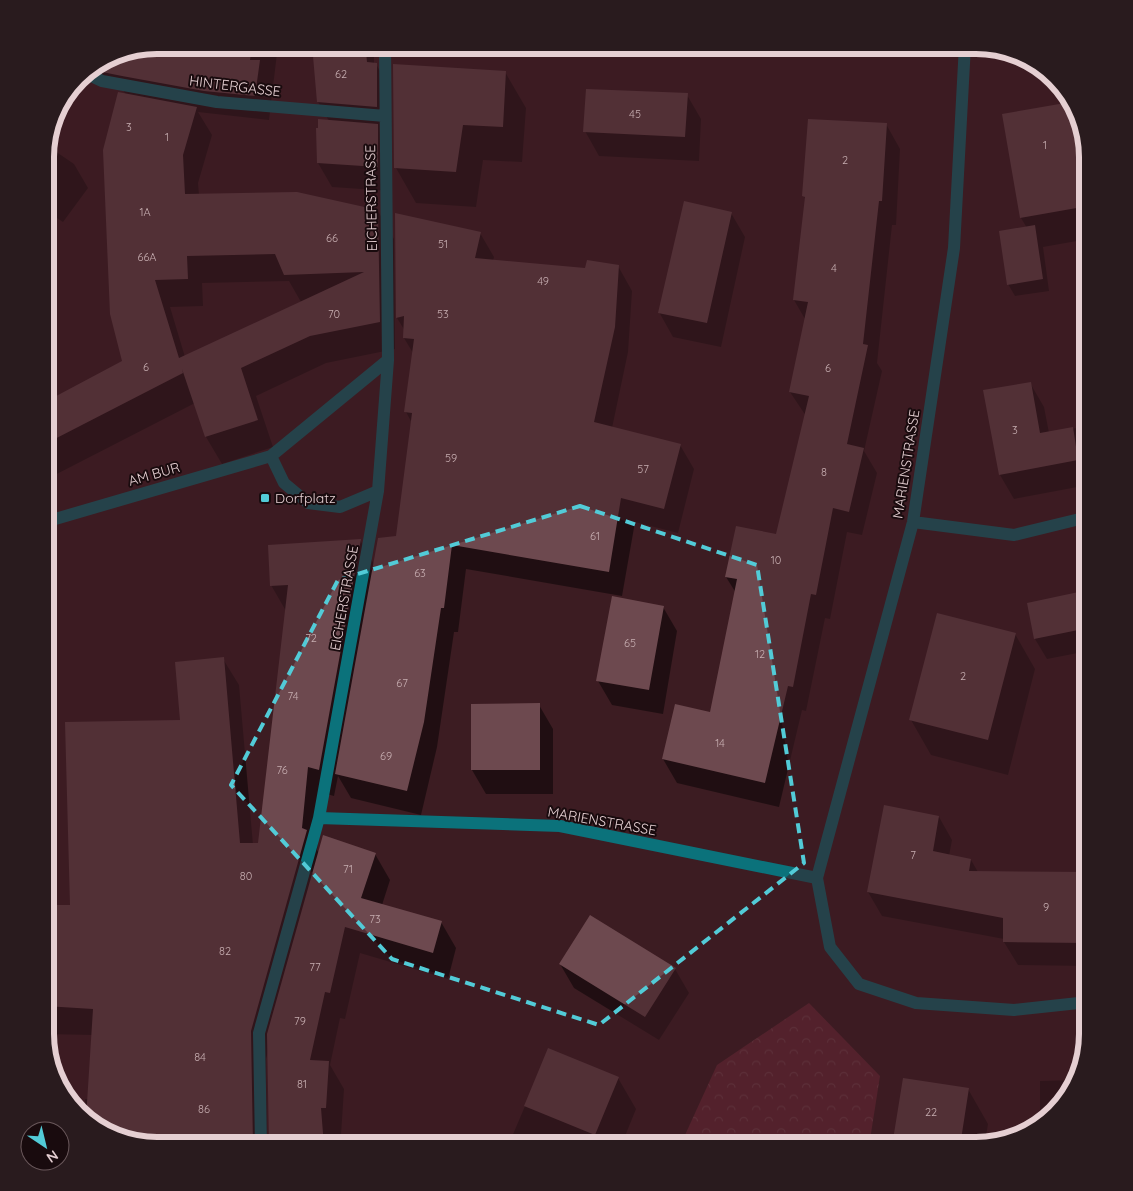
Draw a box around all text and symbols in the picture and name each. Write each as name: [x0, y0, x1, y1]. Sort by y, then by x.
house number: 62: [335, 67, 347, 81]
street label: HINTERGASSE: [188, 71, 282, 101]
house number: 45: [629, 107, 641, 121]
house number: 3: [126, 120, 132, 134]
house number: 1: [165, 130, 169, 144]
house number: 1: [1043, 138, 1047, 152]
street label: EICHERSTRASSE: [361, 145, 381, 251]
house number: 2: [842, 153, 848, 167]
house number: 1A: [139, 205, 151, 219]
house number: 66: [326, 231, 338, 245]
house number: 51: [438, 237, 448, 251]
house number: 66A: [138, 250, 156, 264]
house number: 4: [831, 261, 837, 275]
house number: 49: [537, 274, 549, 288]
house number: 70: [328, 307, 340, 321]
house number: 53: [437, 307, 449, 321]
house number: 6: [143, 360, 149, 374]
house number: 6: [825, 361, 831, 375]
street label: MARIENSTRASSE: [888, 408, 924, 520]
house number: 3: [1012, 423, 1018, 437]
house number: 59: [445, 451, 457, 465]
street label: AM BUR: [126, 458, 182, 490]
house number: 57: [637, 462, 649, 476]
house number: 8: [821, 465, 827, 479]
place label: Dorfplatz: [275, 489, 336, 507]
marker: Dorfplatz: [259, 492, 271, 504]
house number: 61: [590, 529, 600, 543]
street label: EICHERSTRASSE: [326, 544, 362, 652]
house number: 10: [771, 553, 781, 567]
house number: 63: [414, 566, 426, 580]
house number: 72: [305, 631, 317, 645]
house number: 65: [624, 636, 636, 650]
house number: 12: [755, 647, 765, 661]
house number: 2: [960, 669, 966, 683]
house number: 67: [396, 676, 408, 690]
house number: 74: [288, 689, 299, 703]
house number: 14: [715, 736, 725, 750]
house number: 69: [380, 749, 392, 763]
house number: 76: [276, 763, 288, 777]
street label: MARIENSTRASSE: [546, 803, 658, 839]
house number: 7: [910, 848, 916, 862]
house number: 71: [343, 862, 353, 876]
house number: 80: [240, 869, 252, 883]
house number: 9: [1043, 900, 1049, 914]
house number: 73: [369, 912, 381, 926]
house number: 82: [219, 944, 231, 958]
house number: 77: [309, 960, 321, 974]
house number: 79: [294, 1014, 306, 1028]
house number: 84: [194, 1050, 206, 1064]
house number: 81: [297, 1077, 307, 1091]
house number: 86: [198, 1102, 210, 1116]
house number: 22: [925, 1105, 937, 1119]
north arrow: [20, 1121, 70, 1171]
text: N: [43, 1146, 62, 1167]

